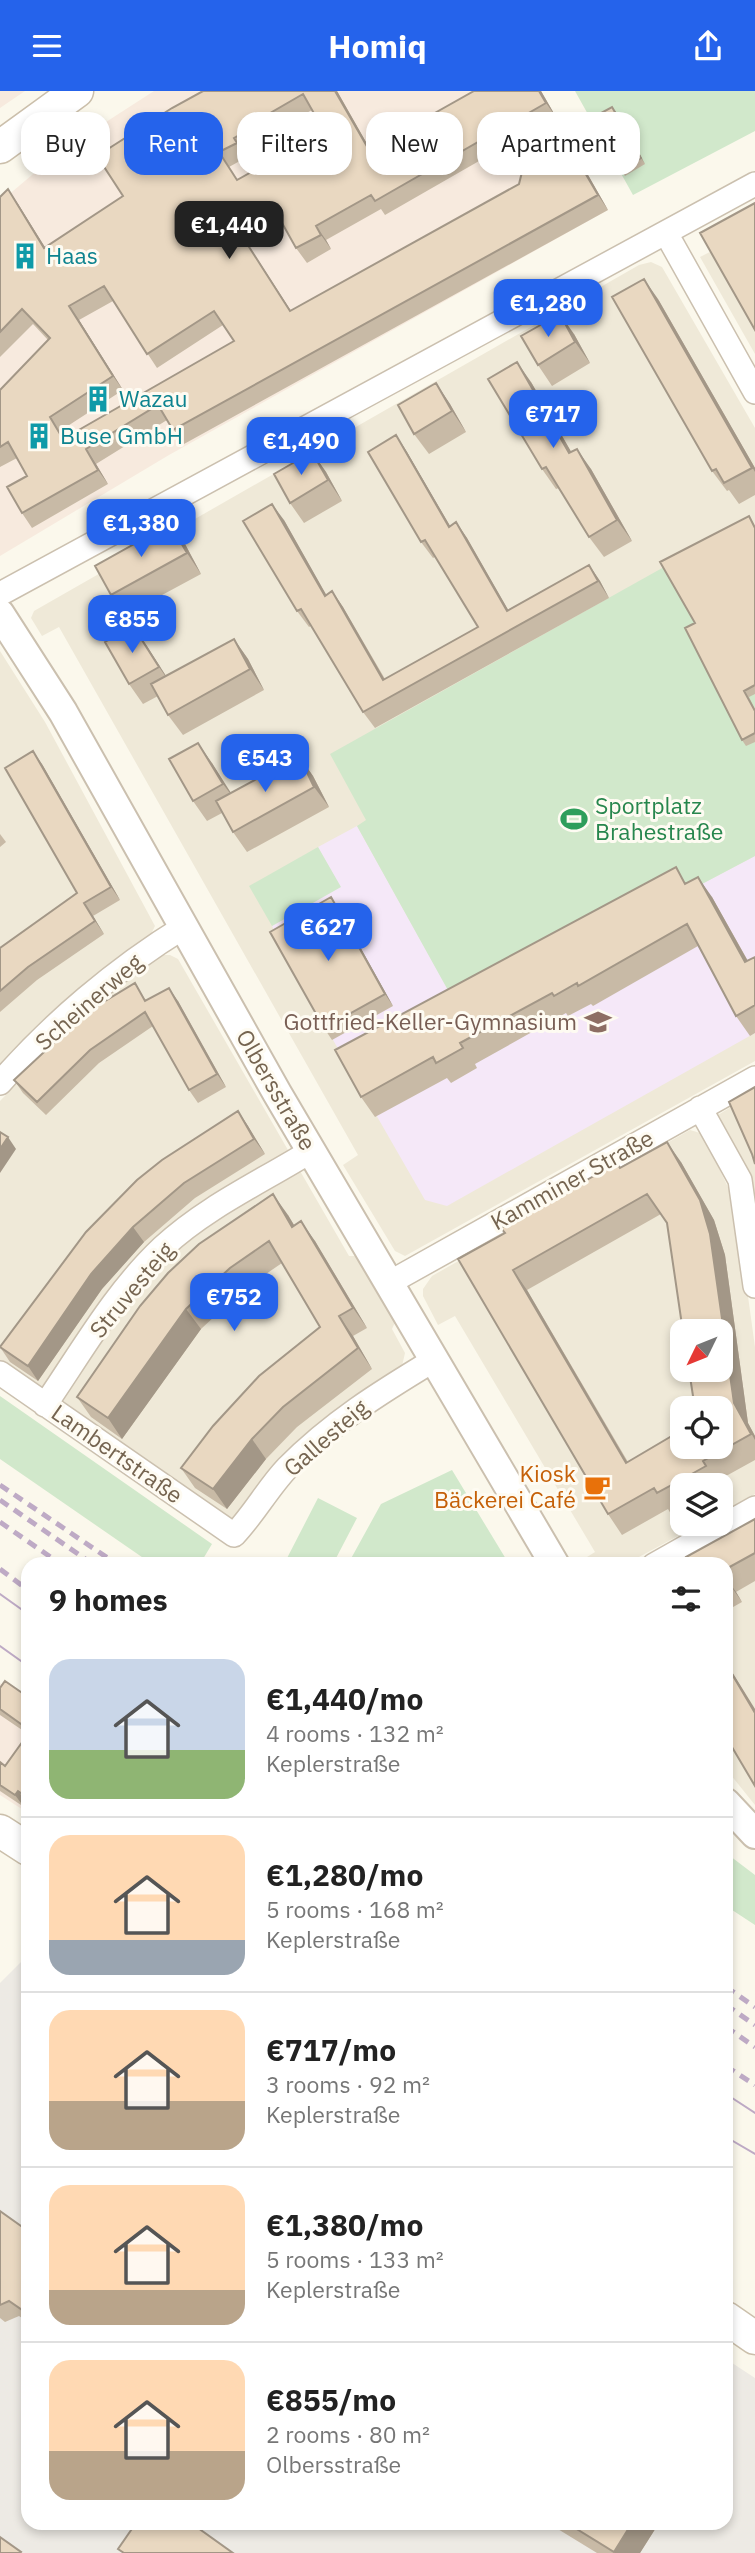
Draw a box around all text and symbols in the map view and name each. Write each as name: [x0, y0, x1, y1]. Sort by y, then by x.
text: Homiq: [328, 25, 427, 67]
icon: menu: [28, 27, 66, 65]
icon: share: [689, 27, 727, 65]
chip: Buy: [21, 112, 110, 175]
chip: Rent: [124, 112, 223, 175]
chip: Filters: [237, 112, 352, 175]
chip: New: [366, 112, 463, 175]
chip: Apartment: [477, 112, 640, 175]
pin: €1,440: [172, 201, 286, 261]
text: €1,440: [191, 209, 267, 239]
place label: Haas: [46, 240, 98, 270]
building icon: Haas: [10, 241, 40, 271]
pin: €1,280: [491, 279, 605, 339]
text: €1,280: [510, 287, 586, 317]
place label: Wazau: [119, 383, 188, 413]
building icon: Wazau: [83, 384, 113, 414]
pin: €717: [512, 391, 594, 450]
text: €717: [525, 398, 581, 428]
pin: €1,490: [244, 417, 358, 477]
place label: Buse GmbH: [60, 420, 183, 450]
building icon: Buse GmbH: [24, 421, 54, 451]
text: €1,490: [263, 425, 339, 455]
pin: €1,380: [84, 499, 198, 559]
text: €1,380: [103, 507, 179, 537]
pin: €855: [91, 595, 173, 655]
text: €855: [104, 603, 160, 633]
pin: €543: [224, 735, 306, 794]
text: €543: [237, 742, 293, 772]
place label: Sportplatz Brahestraße: [595, 790, 723, 846]
sports icon: Sportplatz Brahestraße: [559, 804, 589, 834]
pin: €627: [287, 903, 369, 963]
text: €627: [300, 911, 356, 941]
street label: Scheinerweg: [28, 946, 148, 1056]
place label: Gottfried-Keller-Gymnasium: [283, 1006, 577, 1036]
school or university icon: Gottfried-Keller-Gymnasium: [583, 1007, 613, 1037]
street label: Olbersstraße: [230, 1023, 324, 1156]
street label: Kamminer Straße: [485, 1122, 658, 1236]
street label: Struvesteig: [82, 1235, 180, 1344]
pin: €752: [193, 1273, 275, 1333]
text: €752: [206, 1281, 262, 1311]
north arrow: [670, 1319, 733, 1383]
map controls: [670, 1319, 733, 1536]
street label: Gallesteig: [277, 1392, 374, 1482]
button: locate: [670, 1396, 733, 1459]
street label: Lambertstraße: [46, 1397, 189, 1509]
place label: Kiosk Bäckerei Café: [434, 1458, 576, 1514]
cafe icon: Kiosk Bäckerei Café: [582, 1472, 612, 1502]
button: layers: [670, 1473, 733, 1536]
text: 9 homes: [49, 1580, 168, 1619]
icon: filters: [667, 1580, 705, 1618]
text: €1,440/mo: [266, 1679, 423, 1718]
icon: home: [105, 1687, 189, 1771]
text: 4 rooms · 132 m²: [266, 1718, 444, 1748]
text: Keplerstraße: [266, 1748, 400, 1778]
text: €1,280/mo: [266, 1855, 423, 1894]
icon: home: [105, 1863, 189, 1947]
text: 5 rooms · 168 m²: [266, 1894, 444, 1924]
text: Keplerstraße: [266, 1924, 400, 1954]
text: €717/mo: [266, 2030, 396, 2069]
icon: home: [105, 2038, 189, 2122]
text: 3 rooms · 92 m²: [266, 2069, 430, 2099]
text: Keplerstraße: [266, 2099, 400, 2129]
text: €1,380/mo: [266, 2205, 423, 2244]
icon: home: [105, 2213, 189, 2297]
text: 5 rooms · 133 m²: [266, 2244, 444, 2274]
text: Keplerstraße: [266, 2274, 400, 2304]
text: €855/mo: [266, 2380, 396, 2419]
icon: home: [105, 2388, 189, 2472]
text: 2 rooms · 80 m²: [266, 2419, 430, 2449]
text: Olbersstraße: [266, 2449, 401, 2479]

